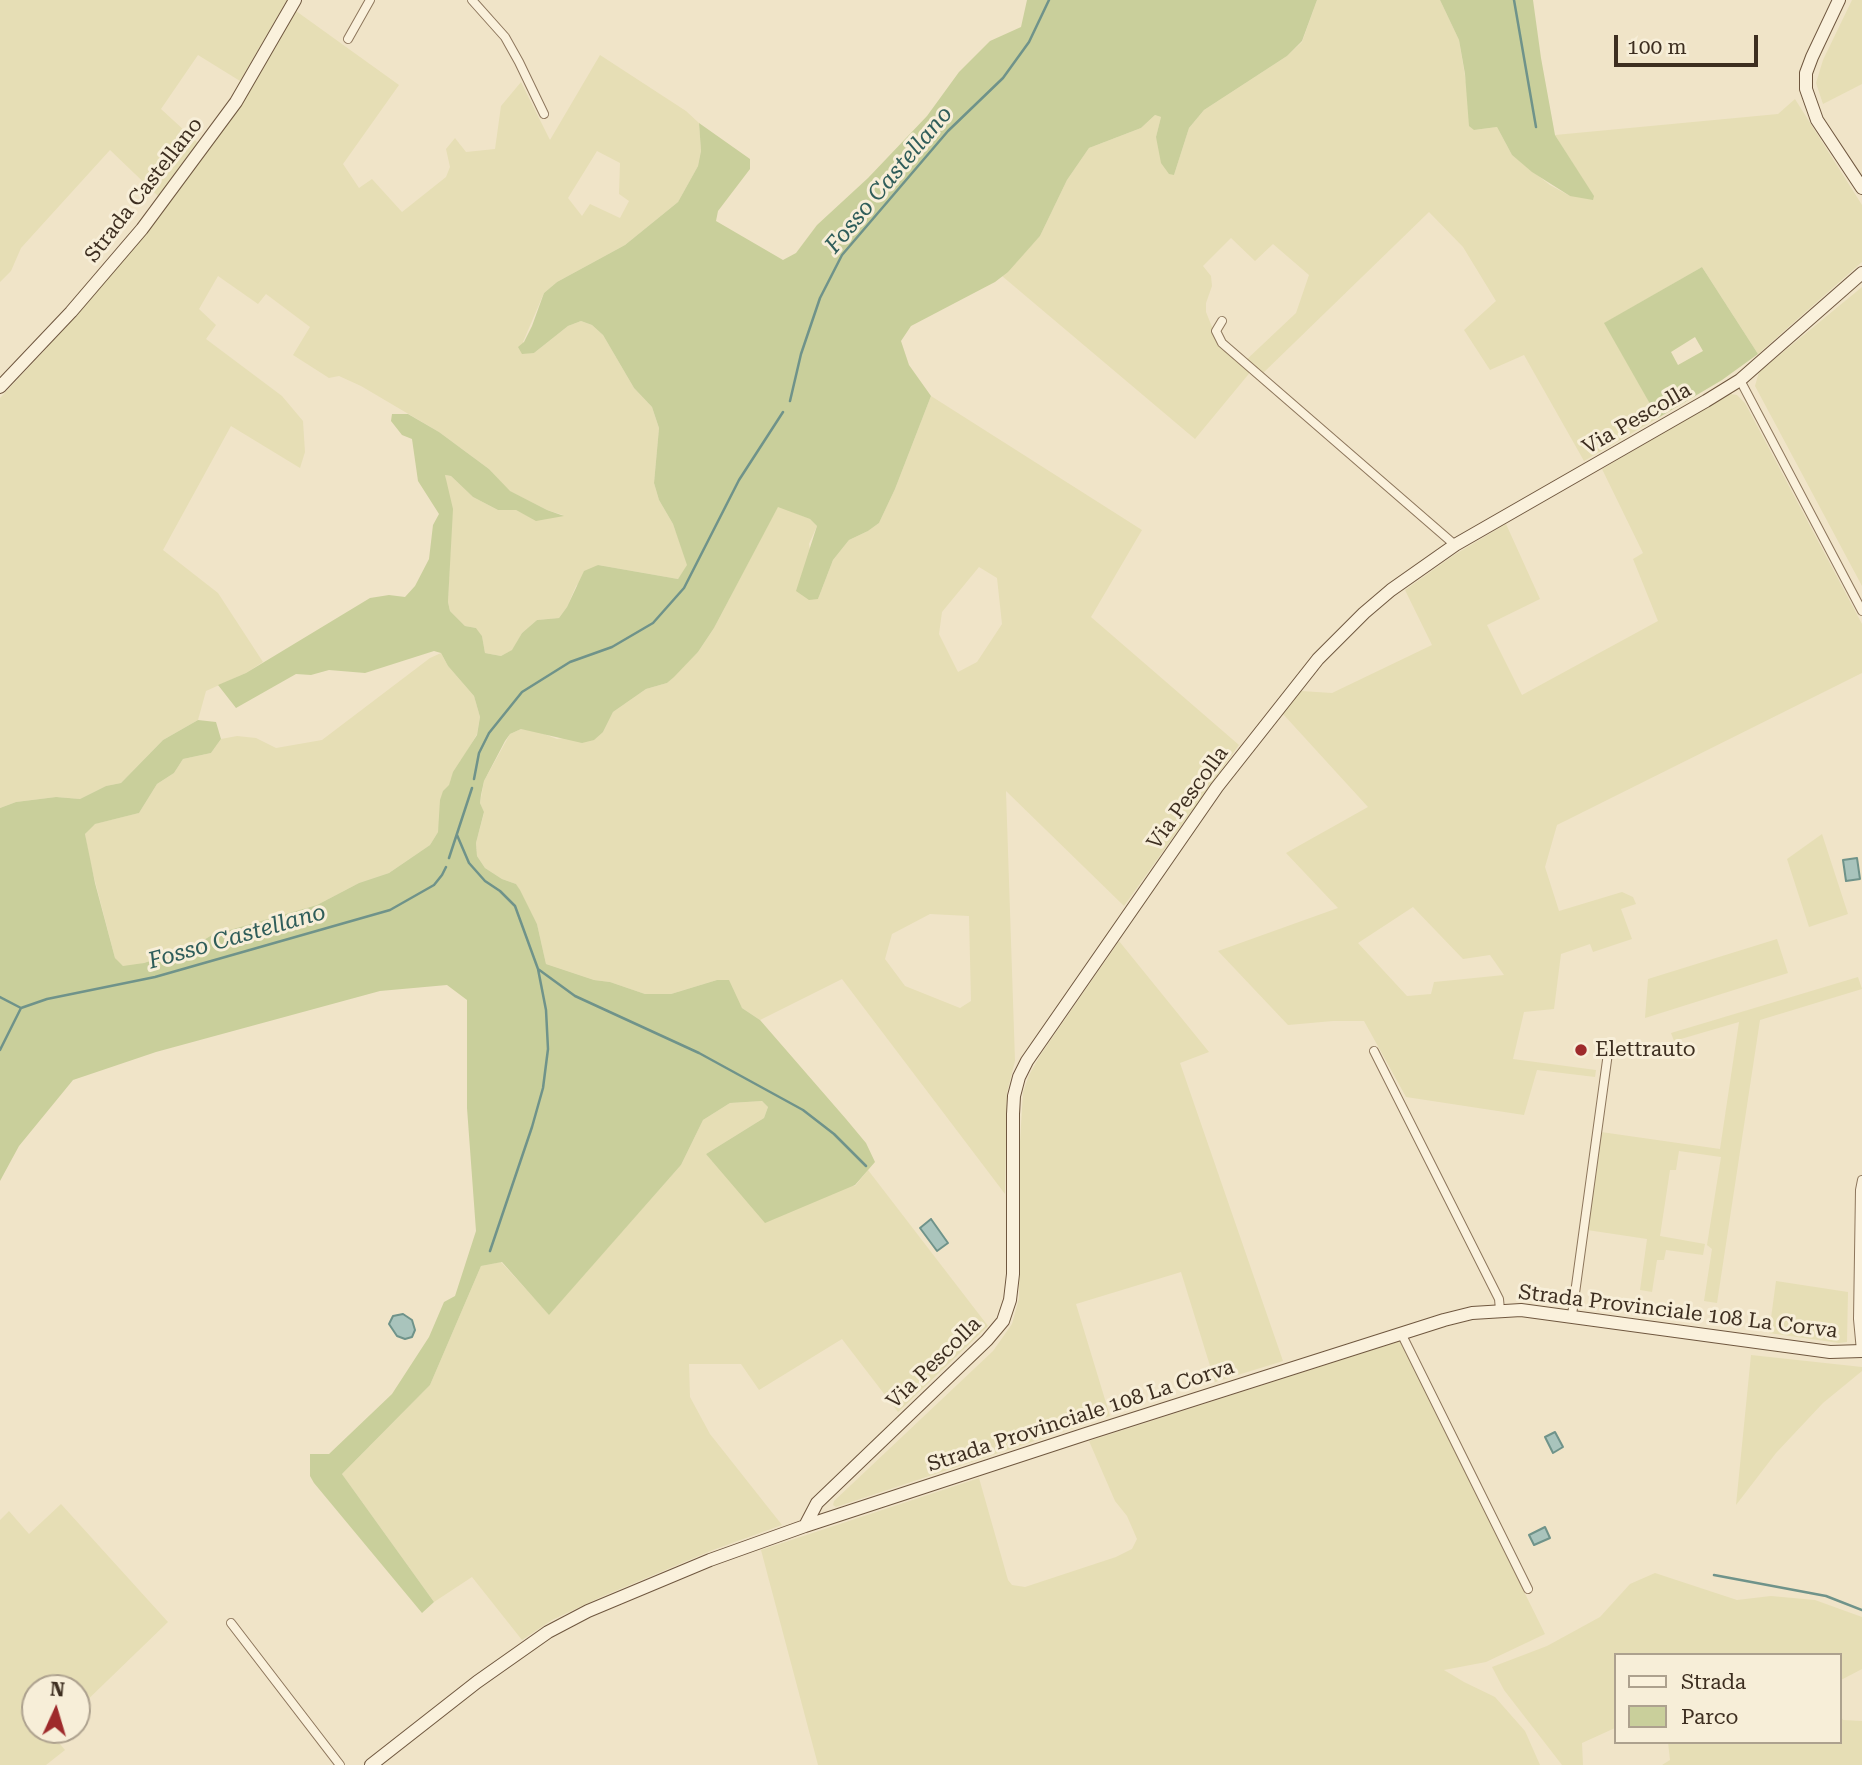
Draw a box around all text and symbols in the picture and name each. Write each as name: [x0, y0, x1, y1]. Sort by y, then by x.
scale bar: [1617, 21, 1760, 65]
text: 100 m: [1627, 35, 1687, 59]
water label: Fosso Castellano: [820, 101, 958, 259]
street label: Strada Castellano: [80, 113, 208, 267]
street label: Via Pescolla: [1578, 378, 1696, 460]
street label: Via Pescolla: [1142, 741, 1234, 855]
water label: Fosso Castellano: [145, 898, 329, 976]
place label: Elettrauto: [1595, 1037, 1696, 1063]
marker: Elettrauto: [1573, 1042, 1589, 1058]
street label: Strada Provinciale 108 La Corva: [1517, 1280, 1839, 1344]
street label: Via Pescolla: [882, 1312, 986, 1414]
street label: Strada Provinciale 108 La Corva: [924, 1354, 1238, 1478]
legend: [1614, 1653, 1841, 1744]
text: Strada: [1681, 1670, 1746, 1694]
north arrow: [21, 1674, 91, 1744]
text: N: [49, 1678, 65, 1702]
text: Parco: [1681, 1705, 1738, 1729]

